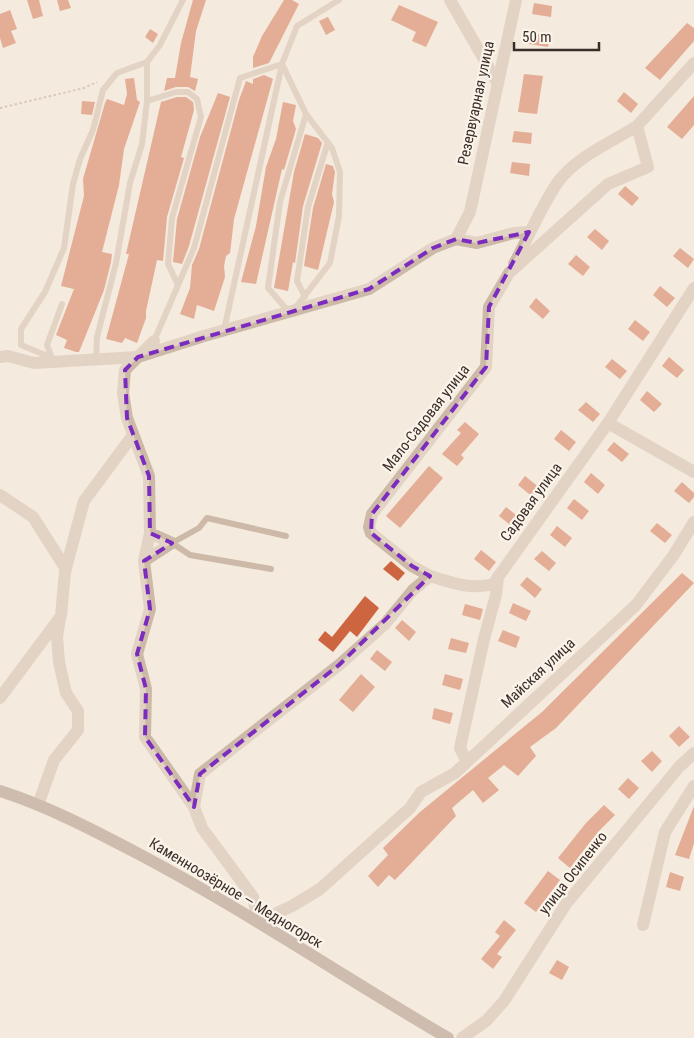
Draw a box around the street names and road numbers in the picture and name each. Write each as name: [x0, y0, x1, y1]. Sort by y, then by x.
street label: Резервуарная улица: [454, 39, 498, 167]
street label: Мало-Садовая улица: [379, 361, 473, 475]
street label: Садовая улица: [496, 459, 566, 545]
street label: Майская улица: [497, 634, 579, 712]
street label: улица Осипенко: [535, 828, 611, 918]
street label: Каменноозёрное — Медногорск: [146, 834, 326, 952]

